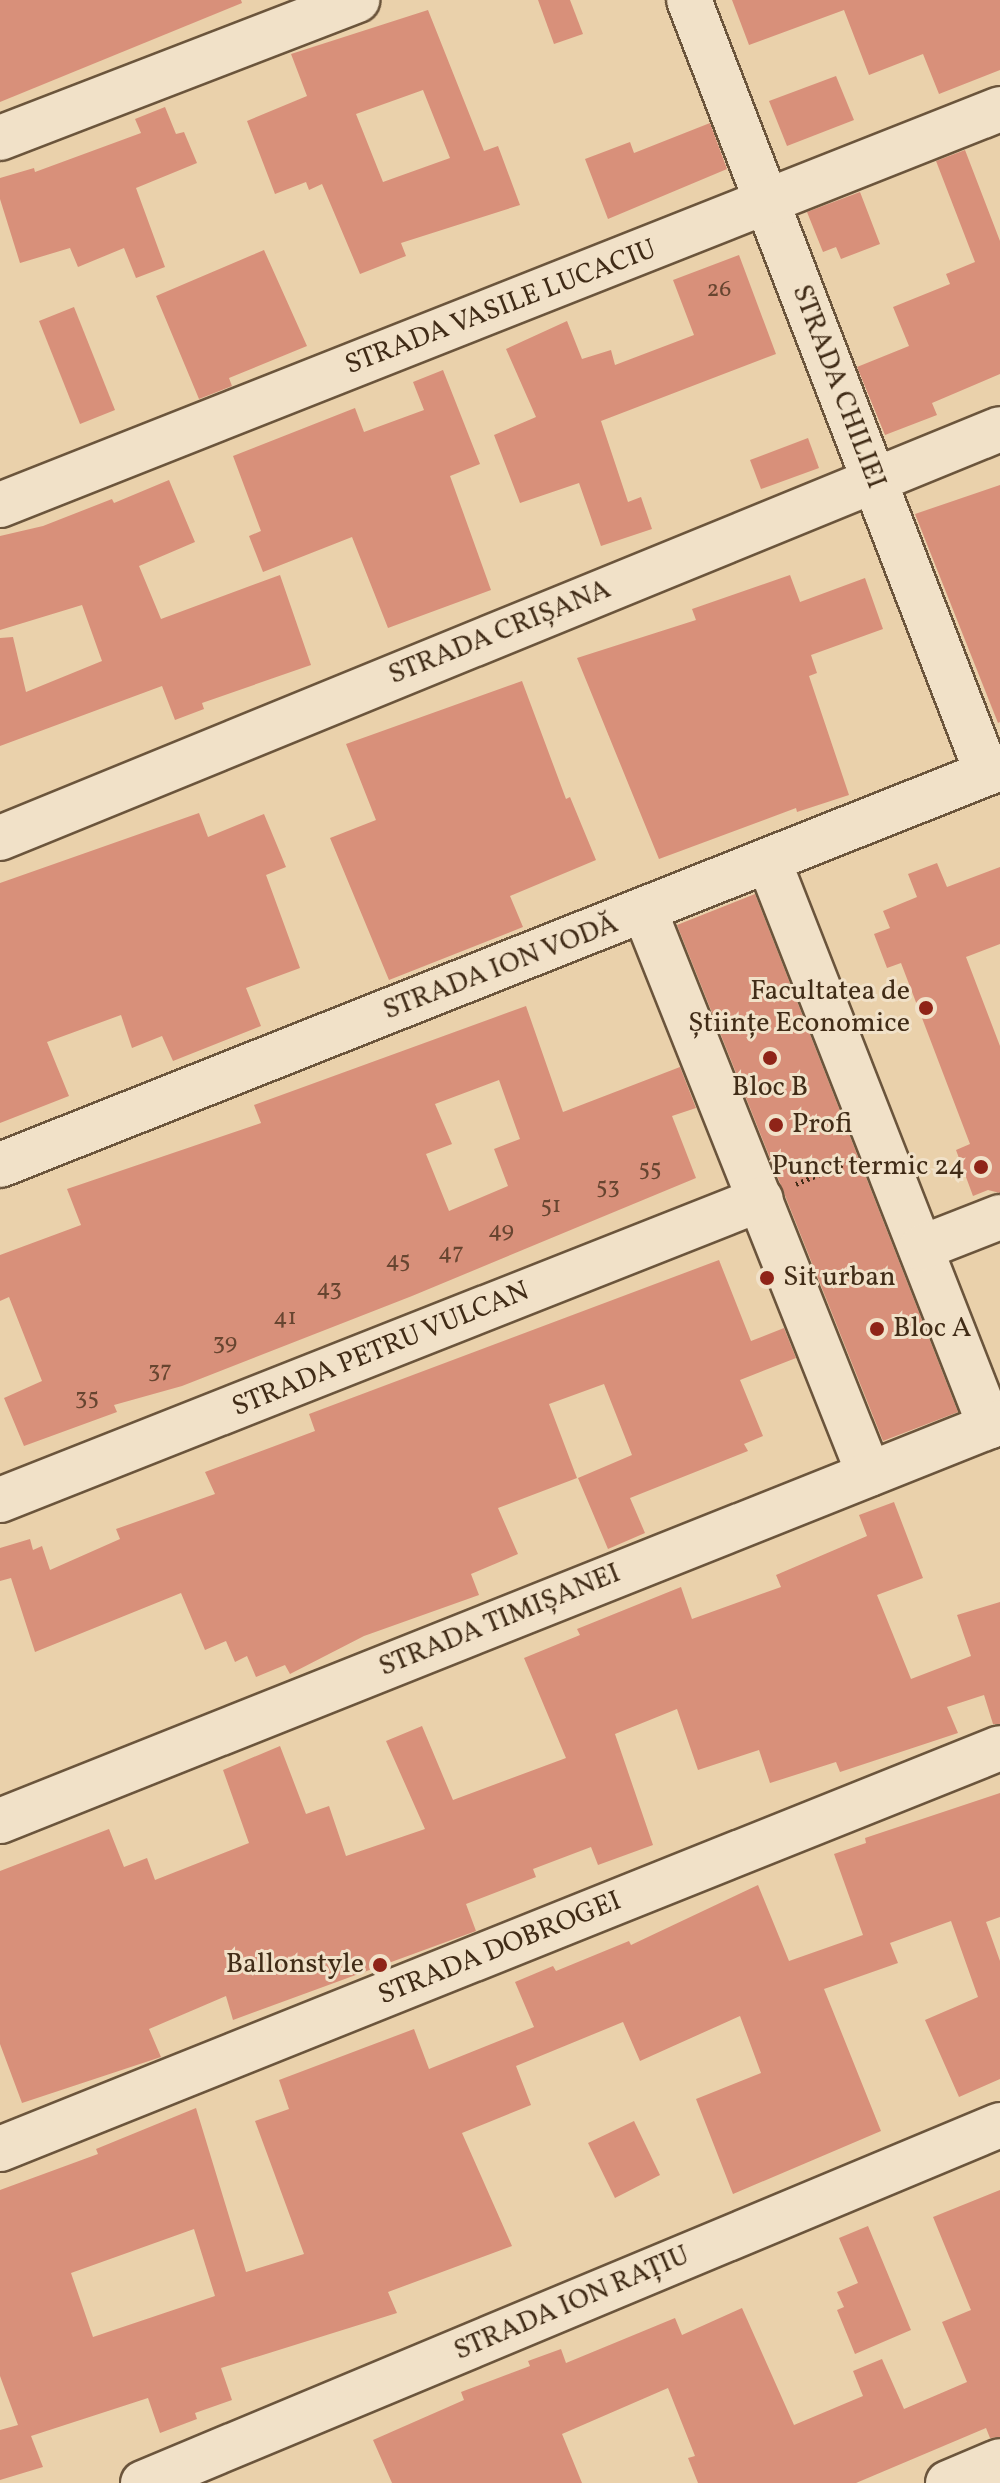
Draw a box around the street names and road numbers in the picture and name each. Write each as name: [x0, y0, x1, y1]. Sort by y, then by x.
street label: STRADA VASILE LUCACIU: [340, 233, 662, 383]
street label: STRADA CHILIEI: [784, 280, 892, 494]
street label: STRADA CRIȘANA: [384, 573, 616, 693]
street label: STRADA ION VODĂ: [378, 908, 624, 1028]
street label: STRADA PETRU VULCAN: [227, 1275, 535, 1425]
street label: STRADA TIMIȘANEI: [374, 1557, 626, 1685]
street label: STRADA DOBROGEI: [374, 1885, 626, 2013]
street label: STRADA ION RAȚIU: [449, 2239, 695, 2369]

